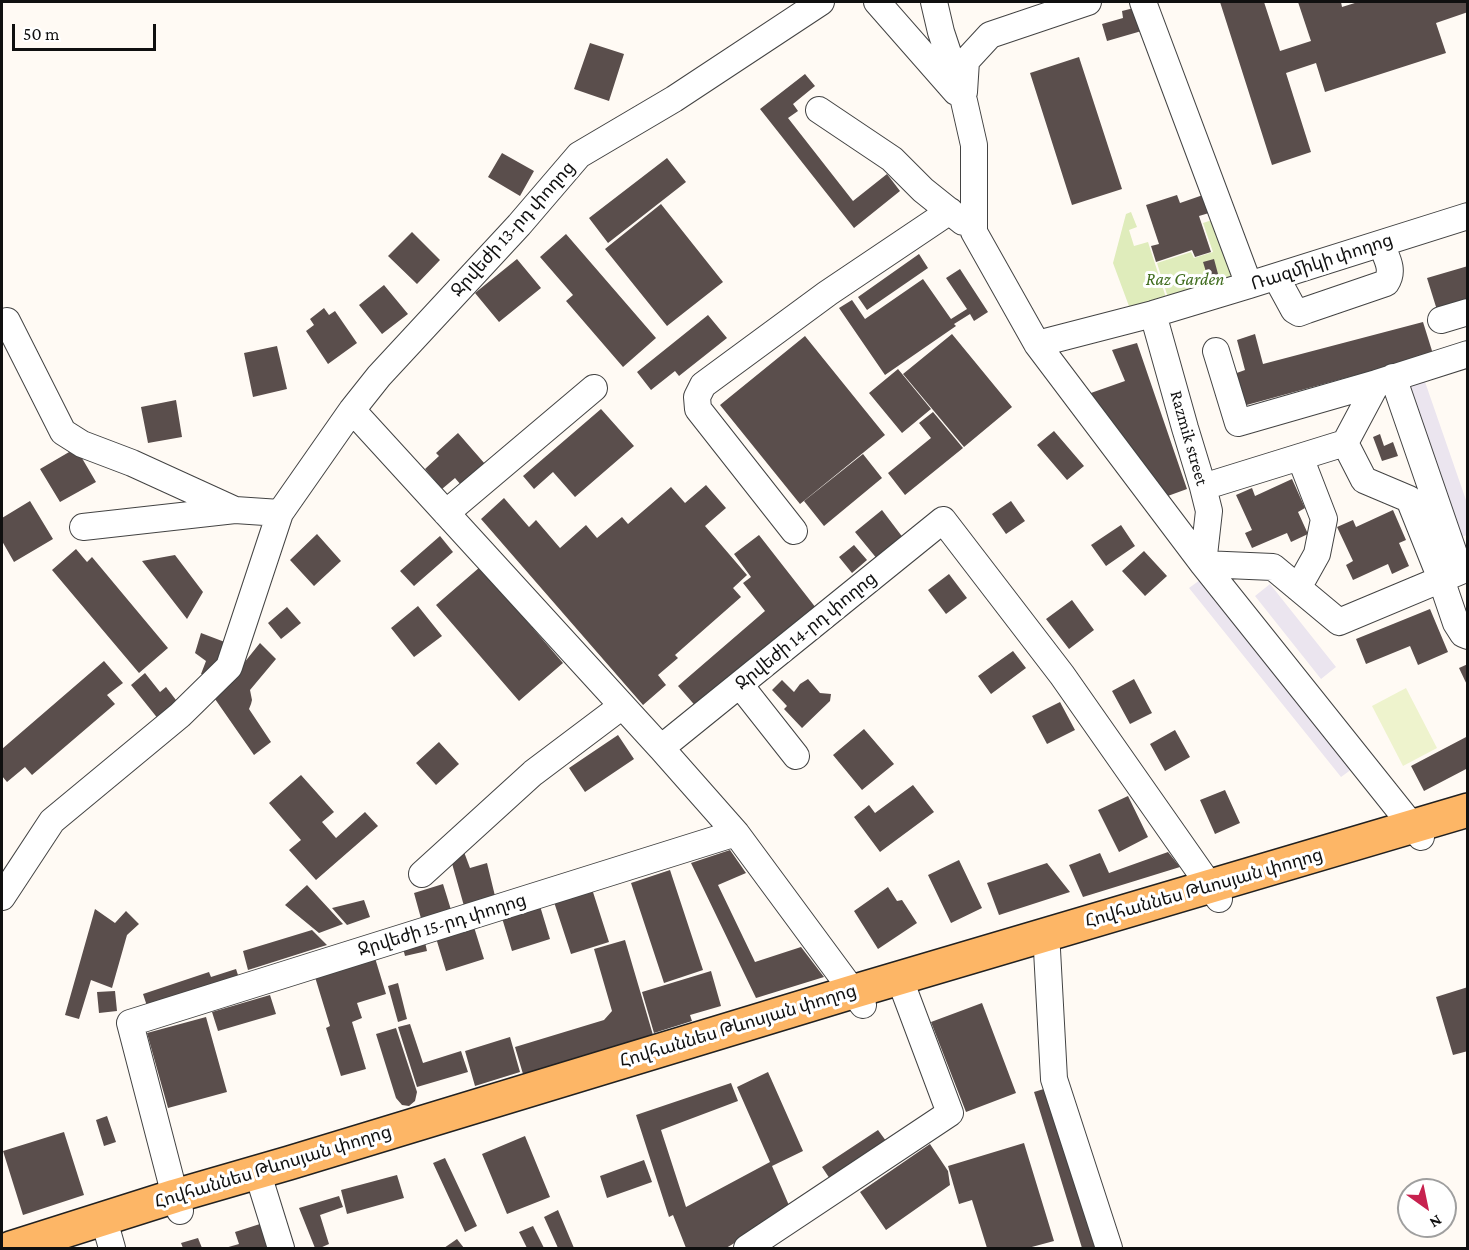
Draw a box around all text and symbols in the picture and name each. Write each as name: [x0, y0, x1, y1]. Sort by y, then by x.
scale bar: [15, 12, 159, 50]
text: 50 m: [23, 24, 60, 44]
street label: Ջրվեժի 13-րդ փողոց: [446, 157, 580, 301]
street label: Ռազմիկի փողոց: [1248, 229, 1396, 295]
park label: Raz Garden: [1146, 268, 1224, 290]
street label: Razmik street: [1165, 388, 1213, 488]
street label: Ջրվեժի 14-րդ փողոց: [731, 567, 881, 695]
street label: Հովհաննես Թևոսյան փողոց: [1083, 844, 1325, 932]
street label: Ջրվեժի 15-րդ փողոց: [355, 889, 529, 961]
street label: Հովհաննես Թևոսյան փողոց: [617, 980, 859, 1072]
street label: Հովհաննես Թևոսյան փողոց: [152, 1121, 394, 1213]
north arrow: [1397, 1178, 1457, 1238]
text: N: [1427, 1212, 1445, 1232]

